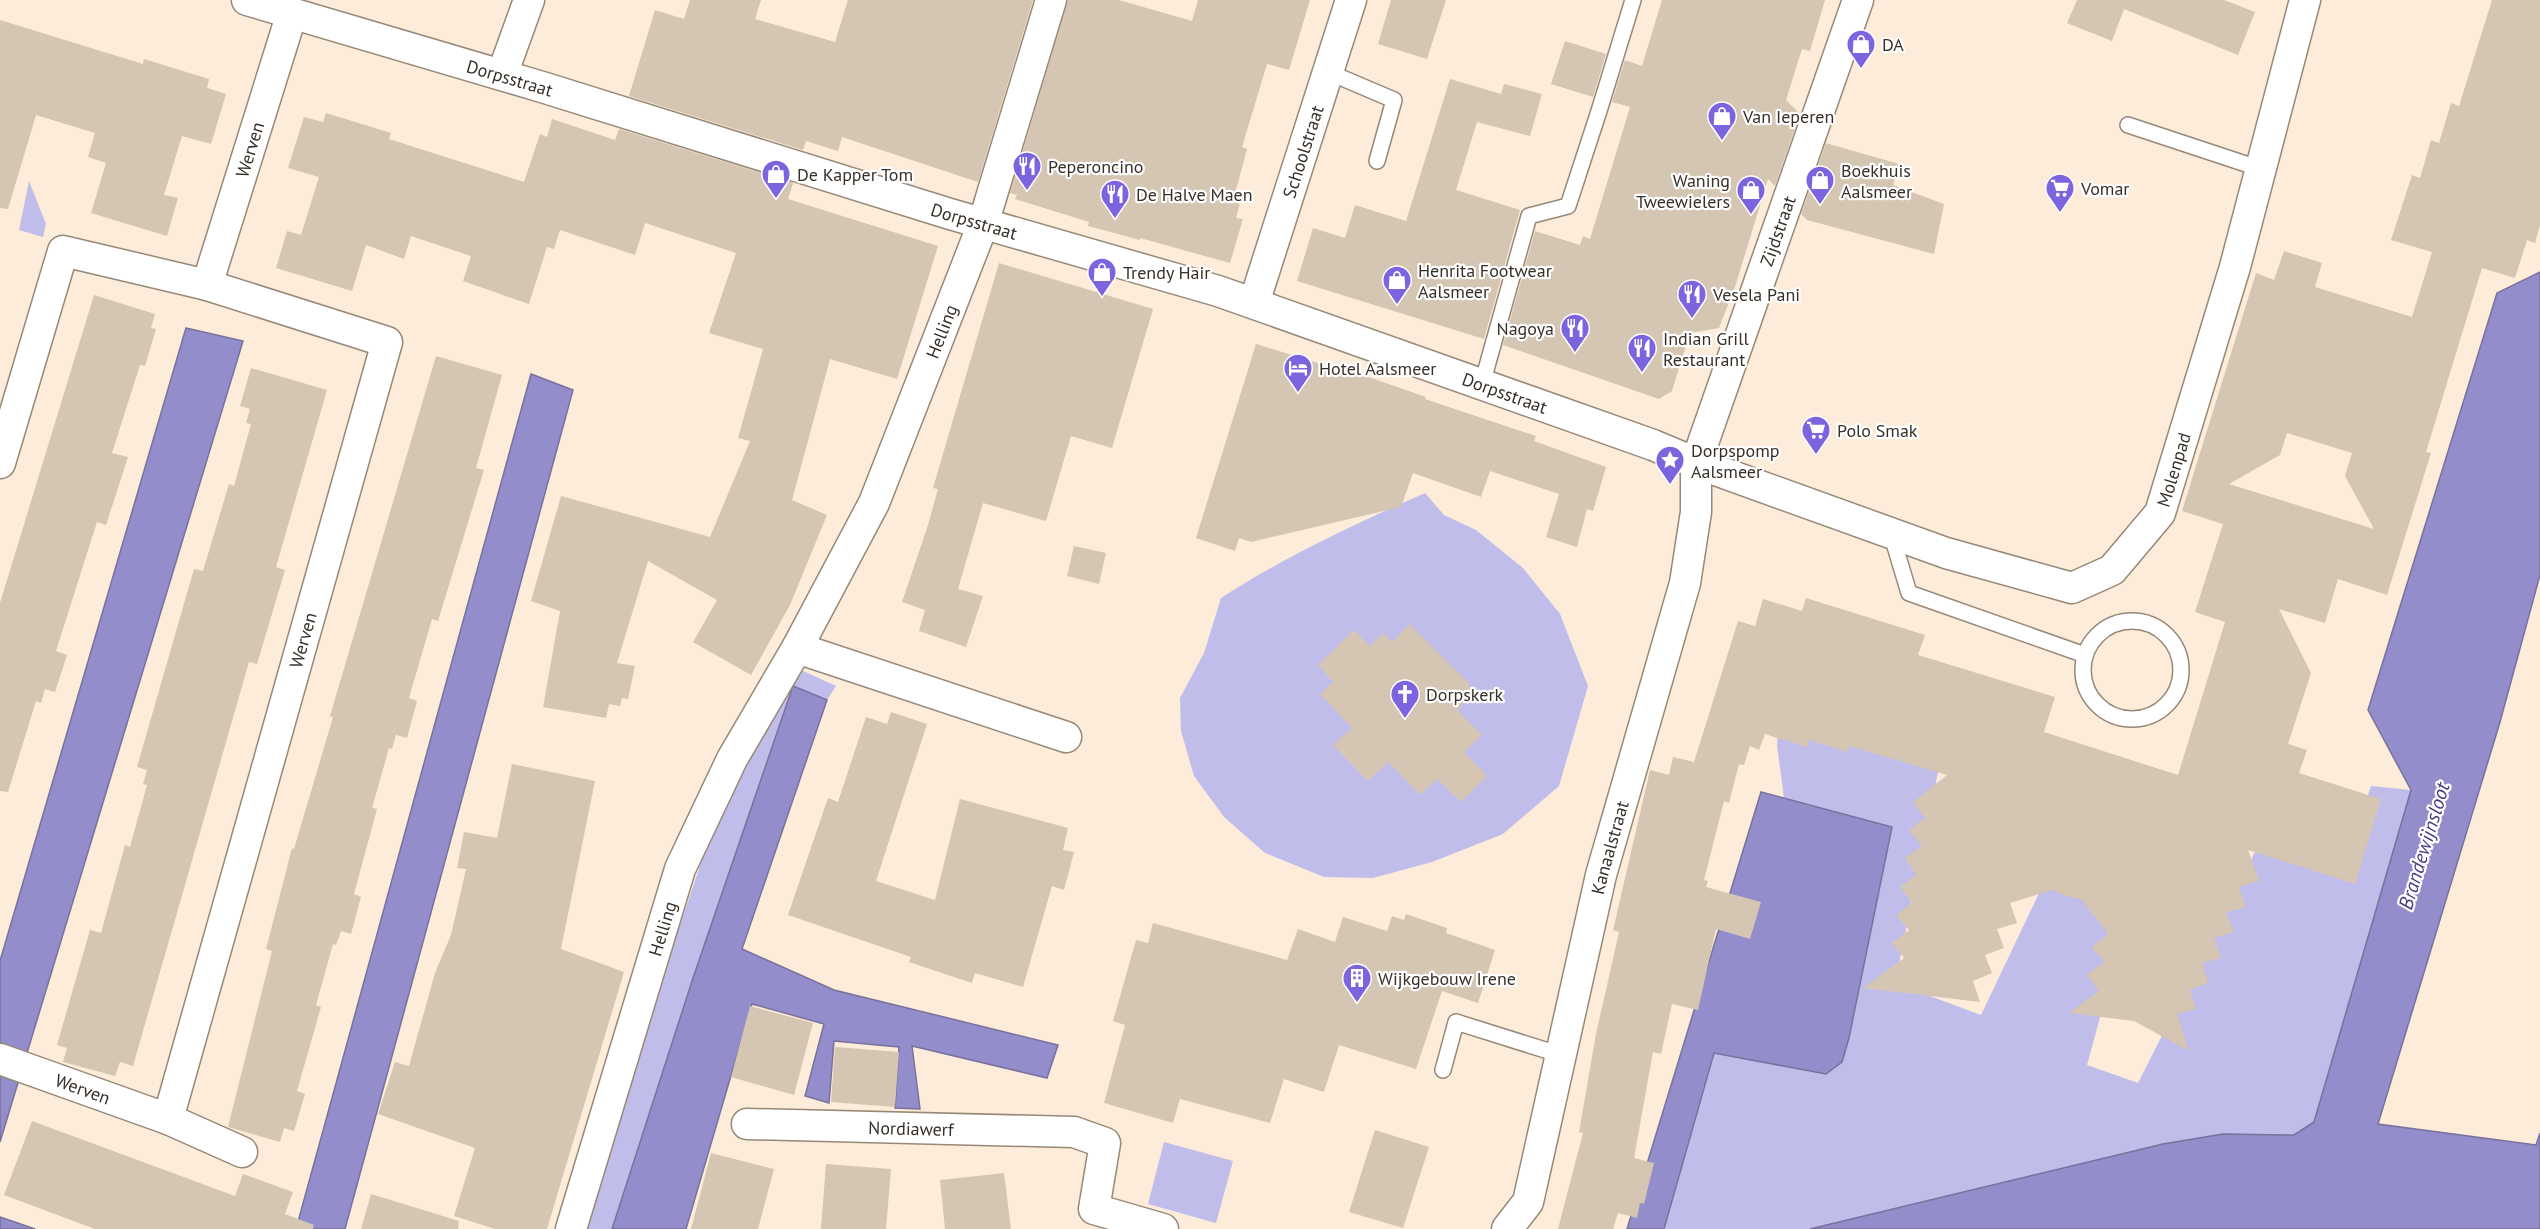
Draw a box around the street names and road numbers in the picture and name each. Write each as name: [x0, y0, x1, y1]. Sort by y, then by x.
street label: Dorpsstraat: [464, 54, 556, 101]
street label: Schoolstraat: [1277, 102, 1328, 201]
street label: Werven: [230, 119, 269, 180]
street label: Zijdstraat: [1754, 193, 1800, 269]
street label: Dorpsstraat: [928, 197, 1020, 244]
street label: Helling: [920, 301, 962, 362]
street label: Dorpsstraat: [1459, 367, 1550, 418]
street label: Molenpad: [2151, 430, 2195, 510]
street label: Werven: [284, 609, 322, 671]
street label: Kanaalstraat: [1586, 798, 1633, 896]
street label: Helling: [643, 898, 681, 959]
street label: Werven: [52, 1068, 114, 1109]
street label: Nordiawerf: [868, 1115, 955, 1141]

